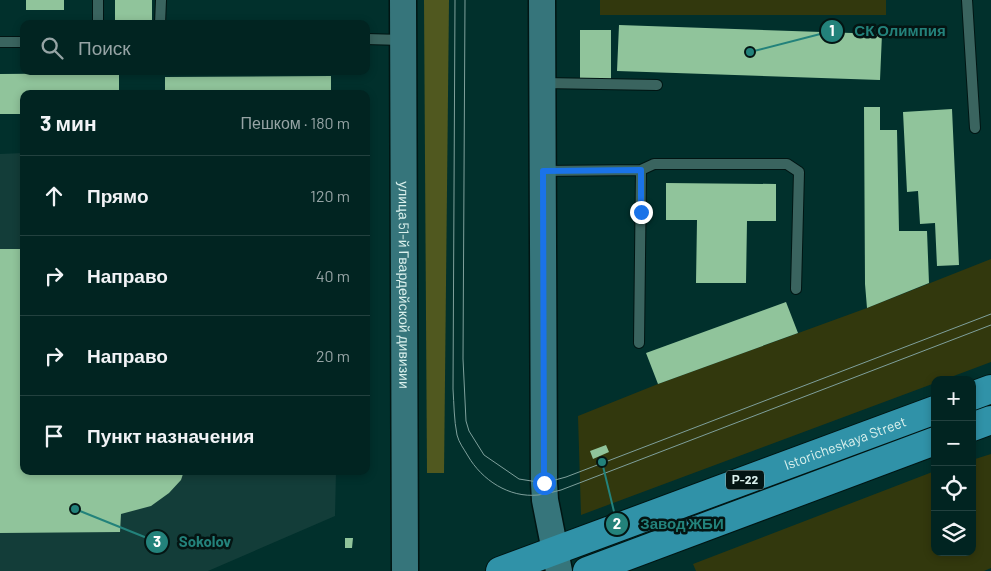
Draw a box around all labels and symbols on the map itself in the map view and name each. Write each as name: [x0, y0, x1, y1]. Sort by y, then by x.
callout: СК Олимпия: [819, 16, 956, 46]
text: 1: [829, 21, 835, 39]
text: СК Олимпия: [854, 21, 946, 39]
street label: улица 51-й Гвардейской дивизии: [396, 181, 413, 389]
route end: [630, 201, 653, 224]
street label: Istoricheskaya Street: [782, 412, 908, 473]
road number: Р-22: [726, 470, 764, 490]
route start: [533, 472, 556, 495]
callout: Завод ЖБИ: [605, 509, 733, 539]
text: 2: [613, 514, 621, 532]
text: Завод ЖБИ: [640, 514, 724, 532]
callout: Sokolov: [144, 527, 242, 557]
text: 3: [153, 532, 161, 550]
text: Sokolov: [179, 532, 231, 550]

